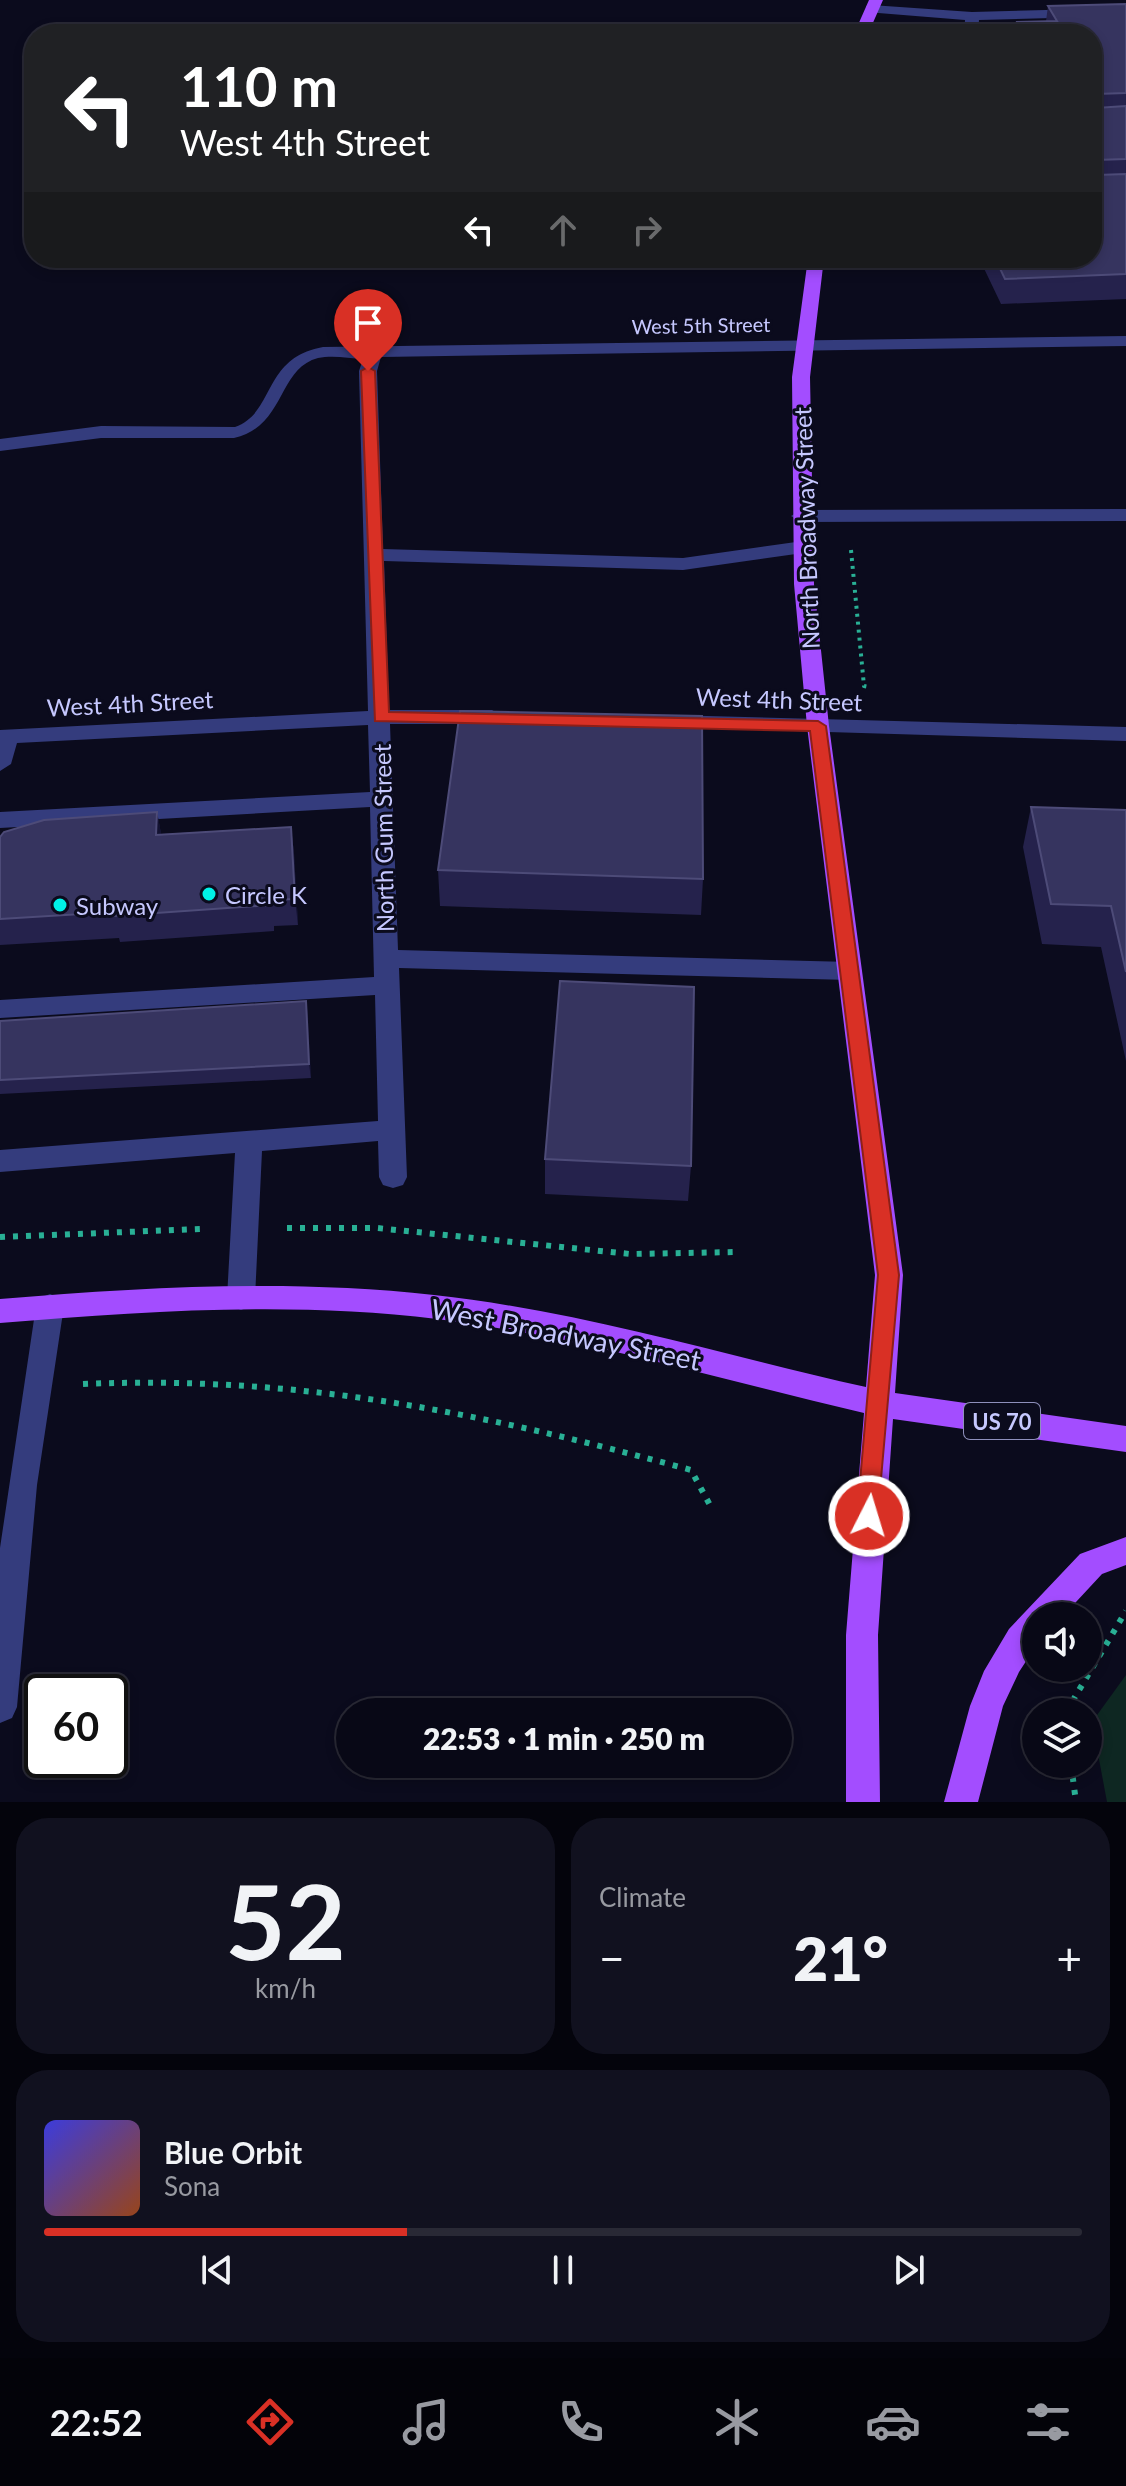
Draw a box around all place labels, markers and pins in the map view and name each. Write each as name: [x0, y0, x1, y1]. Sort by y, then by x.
pin: [334, 289, 402, 371]
place label: Circle K: [225, 880, 307, 909]
marker: Circle K: [200, 885, 218, 903]
place label: Subway: [76, 891, 159, 920]
marker: Subway: [51, 896, 69, 914]

